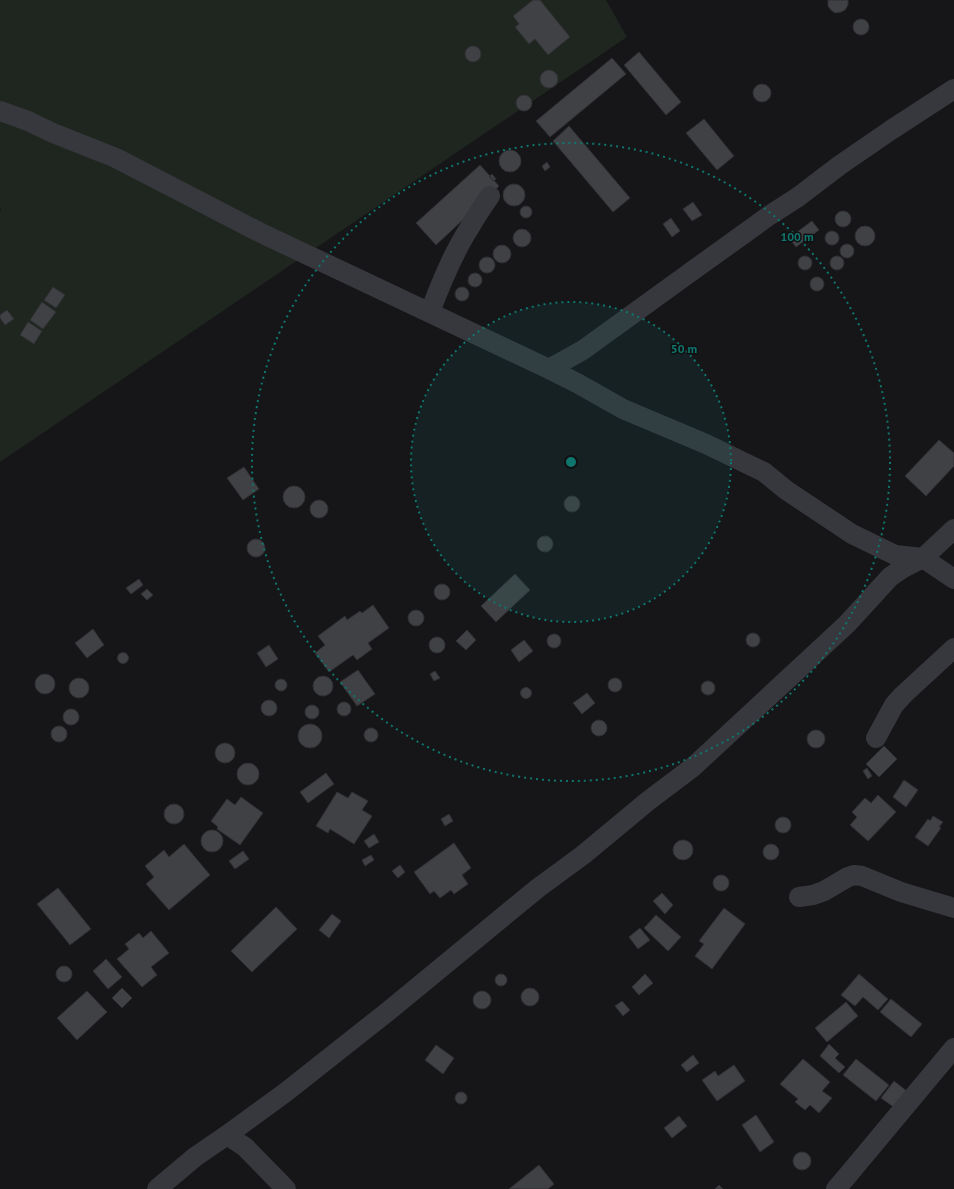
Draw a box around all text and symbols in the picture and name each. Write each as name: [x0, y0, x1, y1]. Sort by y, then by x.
text: 100 m: [780, 229, 814, 244]
text: 50 m: [671, 341, 697, 356]
centre of rings: [564, 455, 578, 469]

